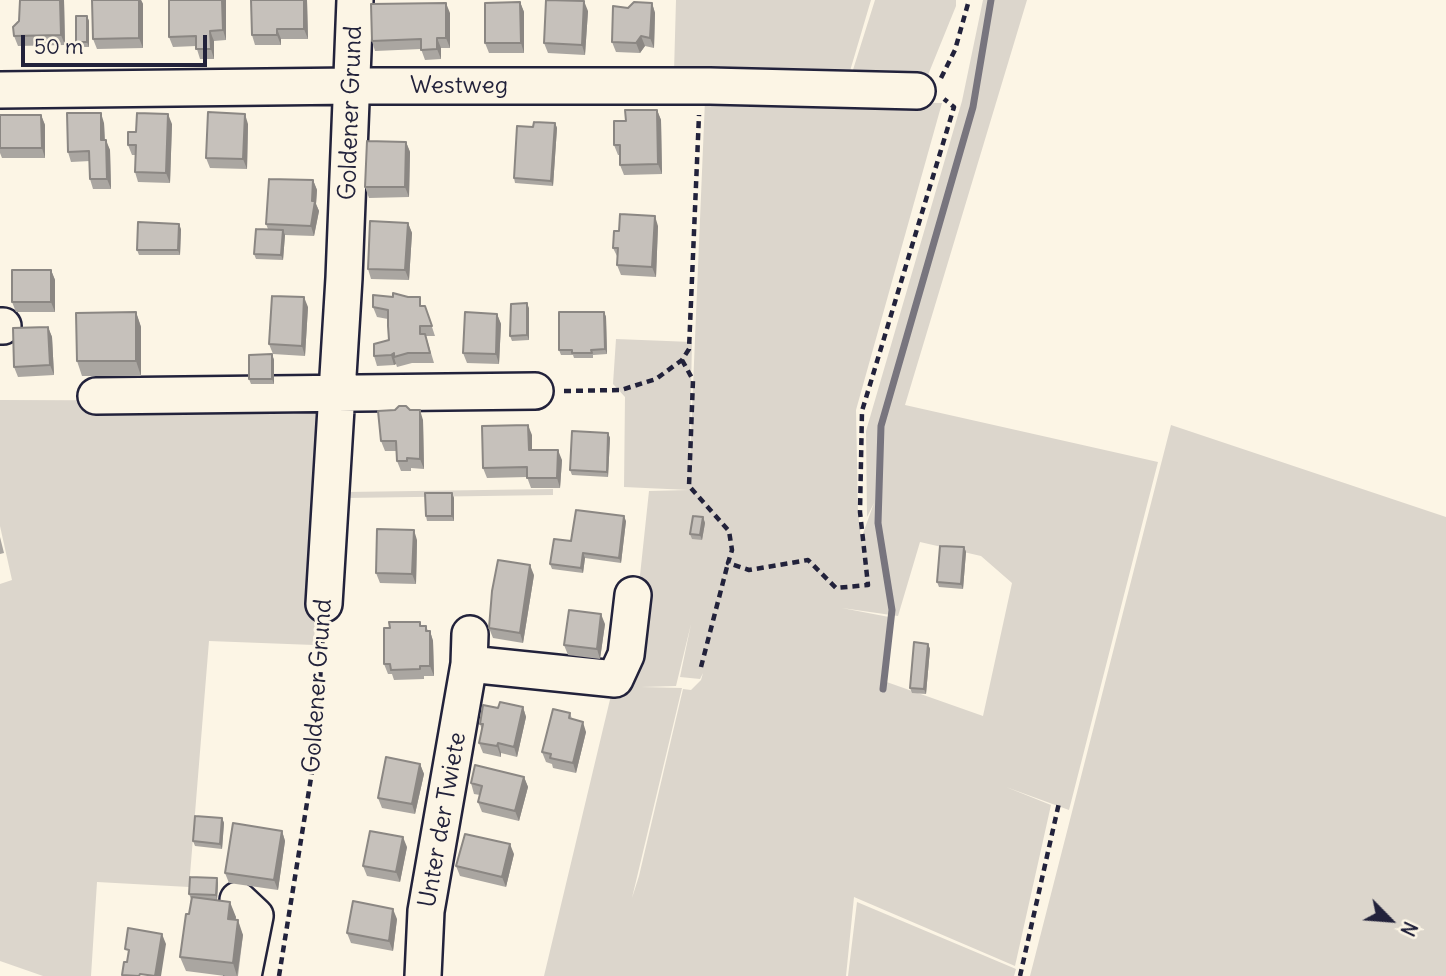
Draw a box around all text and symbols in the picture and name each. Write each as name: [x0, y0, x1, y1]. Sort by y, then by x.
scale bar: [24, 21, 210, 65]
street label: Goldener Grund: [334, 25, 368, 201]
text: 50 m: [34, 33, 83, 60]
street label: Westweg: [410, 72, 508, 100]
street label: Goldener Grund: [298, 598, 338, 774]
street label: Unter der Twiete: [413, 730, 473, 910]
north arrow: [1355, 885, 1425, 955]
text: N: [1395, 918, 1423, 940]

